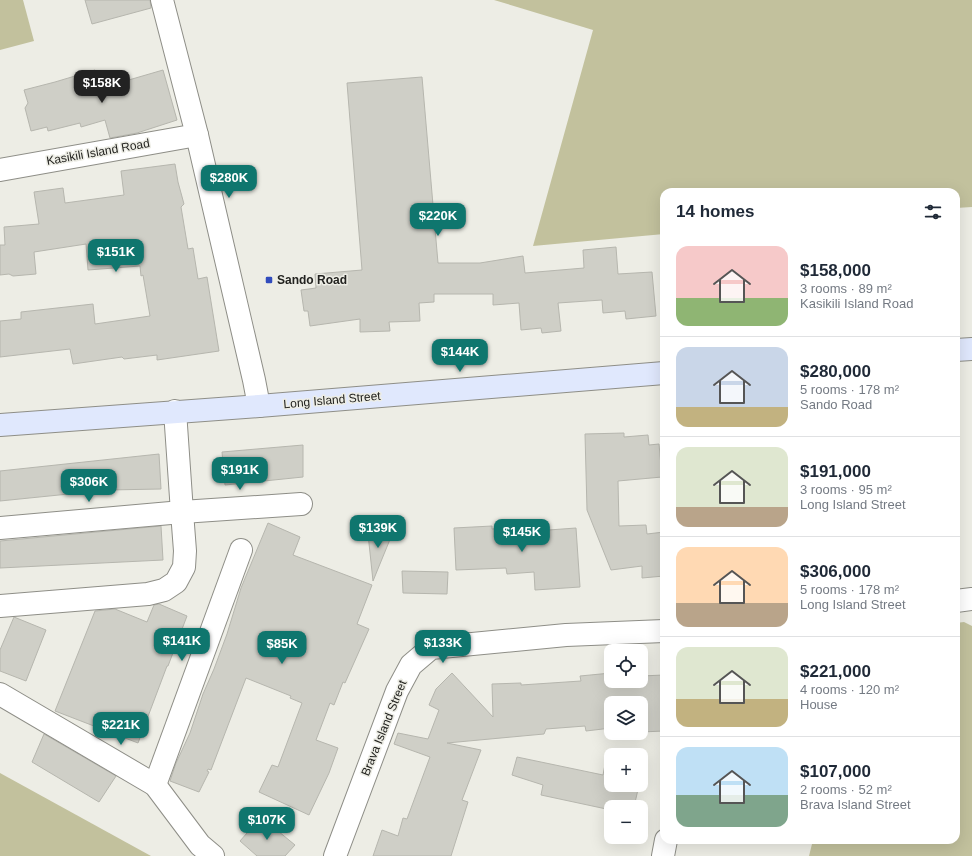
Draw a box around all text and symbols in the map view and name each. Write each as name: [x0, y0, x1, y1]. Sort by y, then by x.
pin: $158K: [74, 70, 130, 104]
text: $158K: [83, 75, 121, 90]
street label: Kasikili Island Road: [45, 136, 151, 168]
pin: $280K: [201, 165, 257, 199]
text: $280K: [210, 170, 248, 185]
icon: filters: [922, 201, 944, 223]
text: 14 homes: [676, 202, 754, 221]
pin: $220K: [410, 203, 466, 237]
text: $220K: [419, 208, 457, 223]
pin: $151K: [88, 239, 144, 273]
text: $151K: [97, 244, 135, 259]
text: $158,000: [800, 261, 871, 280]
icon: home: [708, 262, 756, 310]
place label: Sando Road: [277, 273, 347, 287]
marker: Sando Road: [264, 275, 274, 285]
text: 3 rooms · 89 m²: [800, 281, 892, 296]
text: Kasikili Island Road: [800, 296, 913, 311]
pin: $144K: [432, 339, 488, 373]
text: $144K: [441, 344, 479, 359]
text: $280,000: [800, 362, 871, 381]
icon: home: [708, 363, 756, 411]
text: 5 rooms · 178 m²: [800, 382, 899, 397]
street label: Long Island Street: [283, 389, 382, 411]
text: Sando Road: [800, 397, 872, 412]
pin: $191K: [212, 457, 268, 491]
text: $191K: [221, 462, 259, 477]
text: $191,000: [800, 462, 871, 481]
icon: home: [708, 463, 756, 511]
pin: $306K: [61, 469, 117, 503]
text: $306K: [70, 474, 108, 489]
text: 3 rooms · 95 m²: [800, 482, 892, 497]
text: Long Island Street: [800, 497, 906, 512]
pin: $139K: [350, 515, 406, 549]
pin: $145K: [494, 519, 550, 553]
text: $139K: [359, 520, 397, 535]
text: $145K: [503, 524, 541, 539]
text: $306,000: [800, 562, 871, 581]
icon: home: [708, 563, 756, 611]
text: 5 rooms · 178 m²: [800, 582, 899, 597]
text: Long Island Street: [800, 597, 906, 612]
pin: $141K: [154, 628, 210, 662]
pin: $133K: [415, 630, 471, 664]
pin: $85K: [258, 631, 306, 665]
text: $141K: [163, 633, 201, 648]
text: $133K: [424, 635, 462, 650]
text: $85K: [266, 636, 298, 651]
map controls: [604, 644, 648, 844]
button: locate: [604, 644, 648, 688]
text: $221,000: [800, 662, 871, 681]
icon: home: [708, 663, 756, 711]
street label: Brava Island Street: [358, 677, 410, 778]
text: 4 rooms · 120 m²: [800, 682, 899, 697]
button: layers: [604, 696, 648, 740]
text: House: [800, 697, 838, 712]
pin: $221K: [93, 712, 149, 746]
text: $221K: [102, 717, 140, 732]
button: +: [604, 748, 648, 792]
text: $107,000: [800, 762, 871, 781]
icon: home: [708, 763, 756, 811]
text: 2 rooms · 52 m²: [800, 782, 892, 797]
text: Brava Island Street: [800, 797, 911, 812]
button: −: [604, 800, 648, 844]
pin: $107K: [239, 807, 295, 841]
text: $107K: [248, 812, 286, 827]

